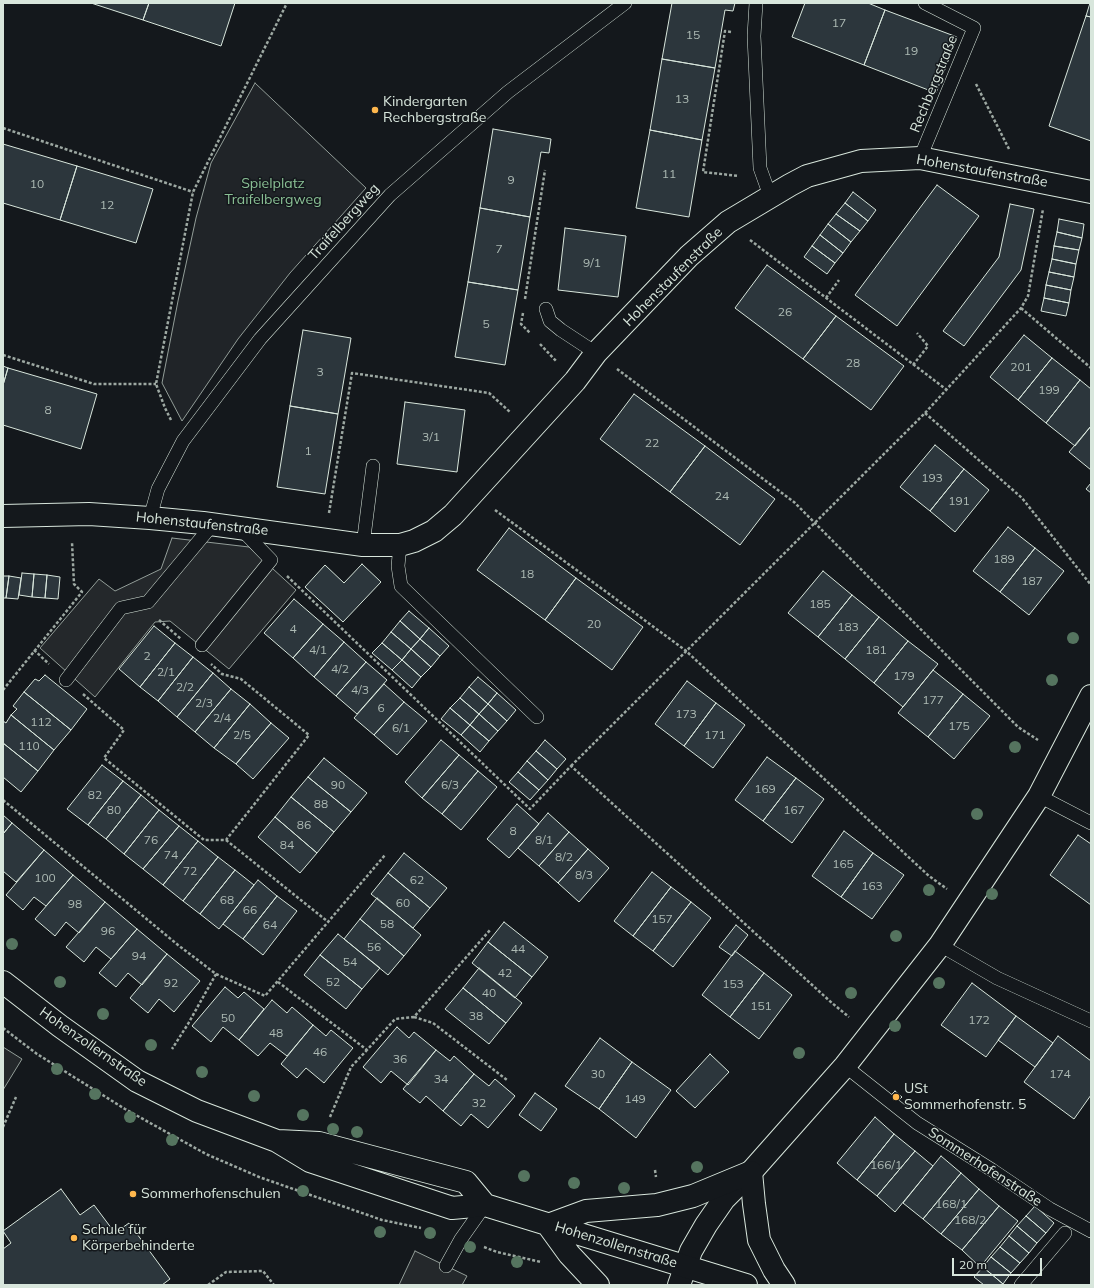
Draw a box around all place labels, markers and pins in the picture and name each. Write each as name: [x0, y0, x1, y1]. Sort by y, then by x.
place label: Kindergarten Rechbergstraße: [383, 94, 486, 126]
marker: Kindergarten Rechbergstraße: [370, 105, 380, 115]
place label: USt Sommerhofenstr. 5: [904, 1081, 1026, 1114]
marker: USt Sommerhofenstr. 5: [891, 1092, 901, 1102]
place label: Sommerhofenschulen: [141, 1186, 281, 1202]
marker: Sommerhofenschulen: [128, 1189, 138, 1199]
place label: Schule für Körperbehinderte: [82, 1222, 195, 1254]
marker: Schule für Körperbehinderte: [69, 1233, 79, 1243]

